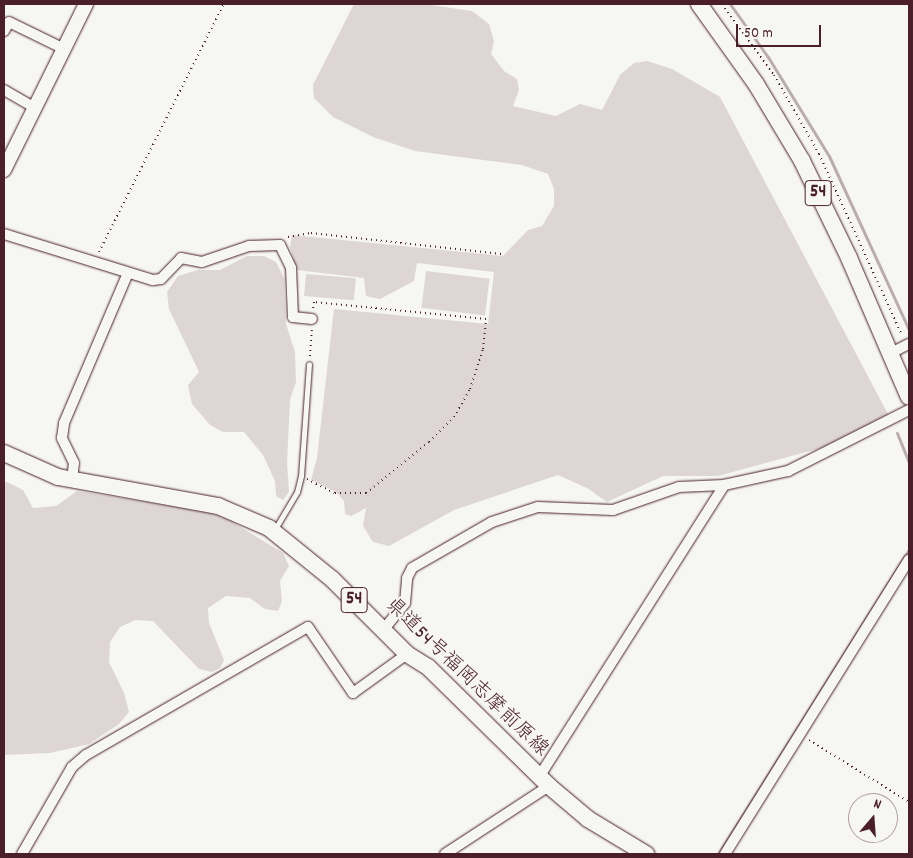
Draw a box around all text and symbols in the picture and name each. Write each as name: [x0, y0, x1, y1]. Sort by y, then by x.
scale bar: [738, 15, 823, 47]
text: 50 m: [744, 23, 773, 45]
road number: 54: [804, 177, 832, 210]
road number: 54: [340, 584, 368, 616]
street label: 県道54号福岡志摩前原線: [379, 594, 553, 762]
north arrow: [848, 793, 898, 843]
text: N: [871, 794, 884, 815]

